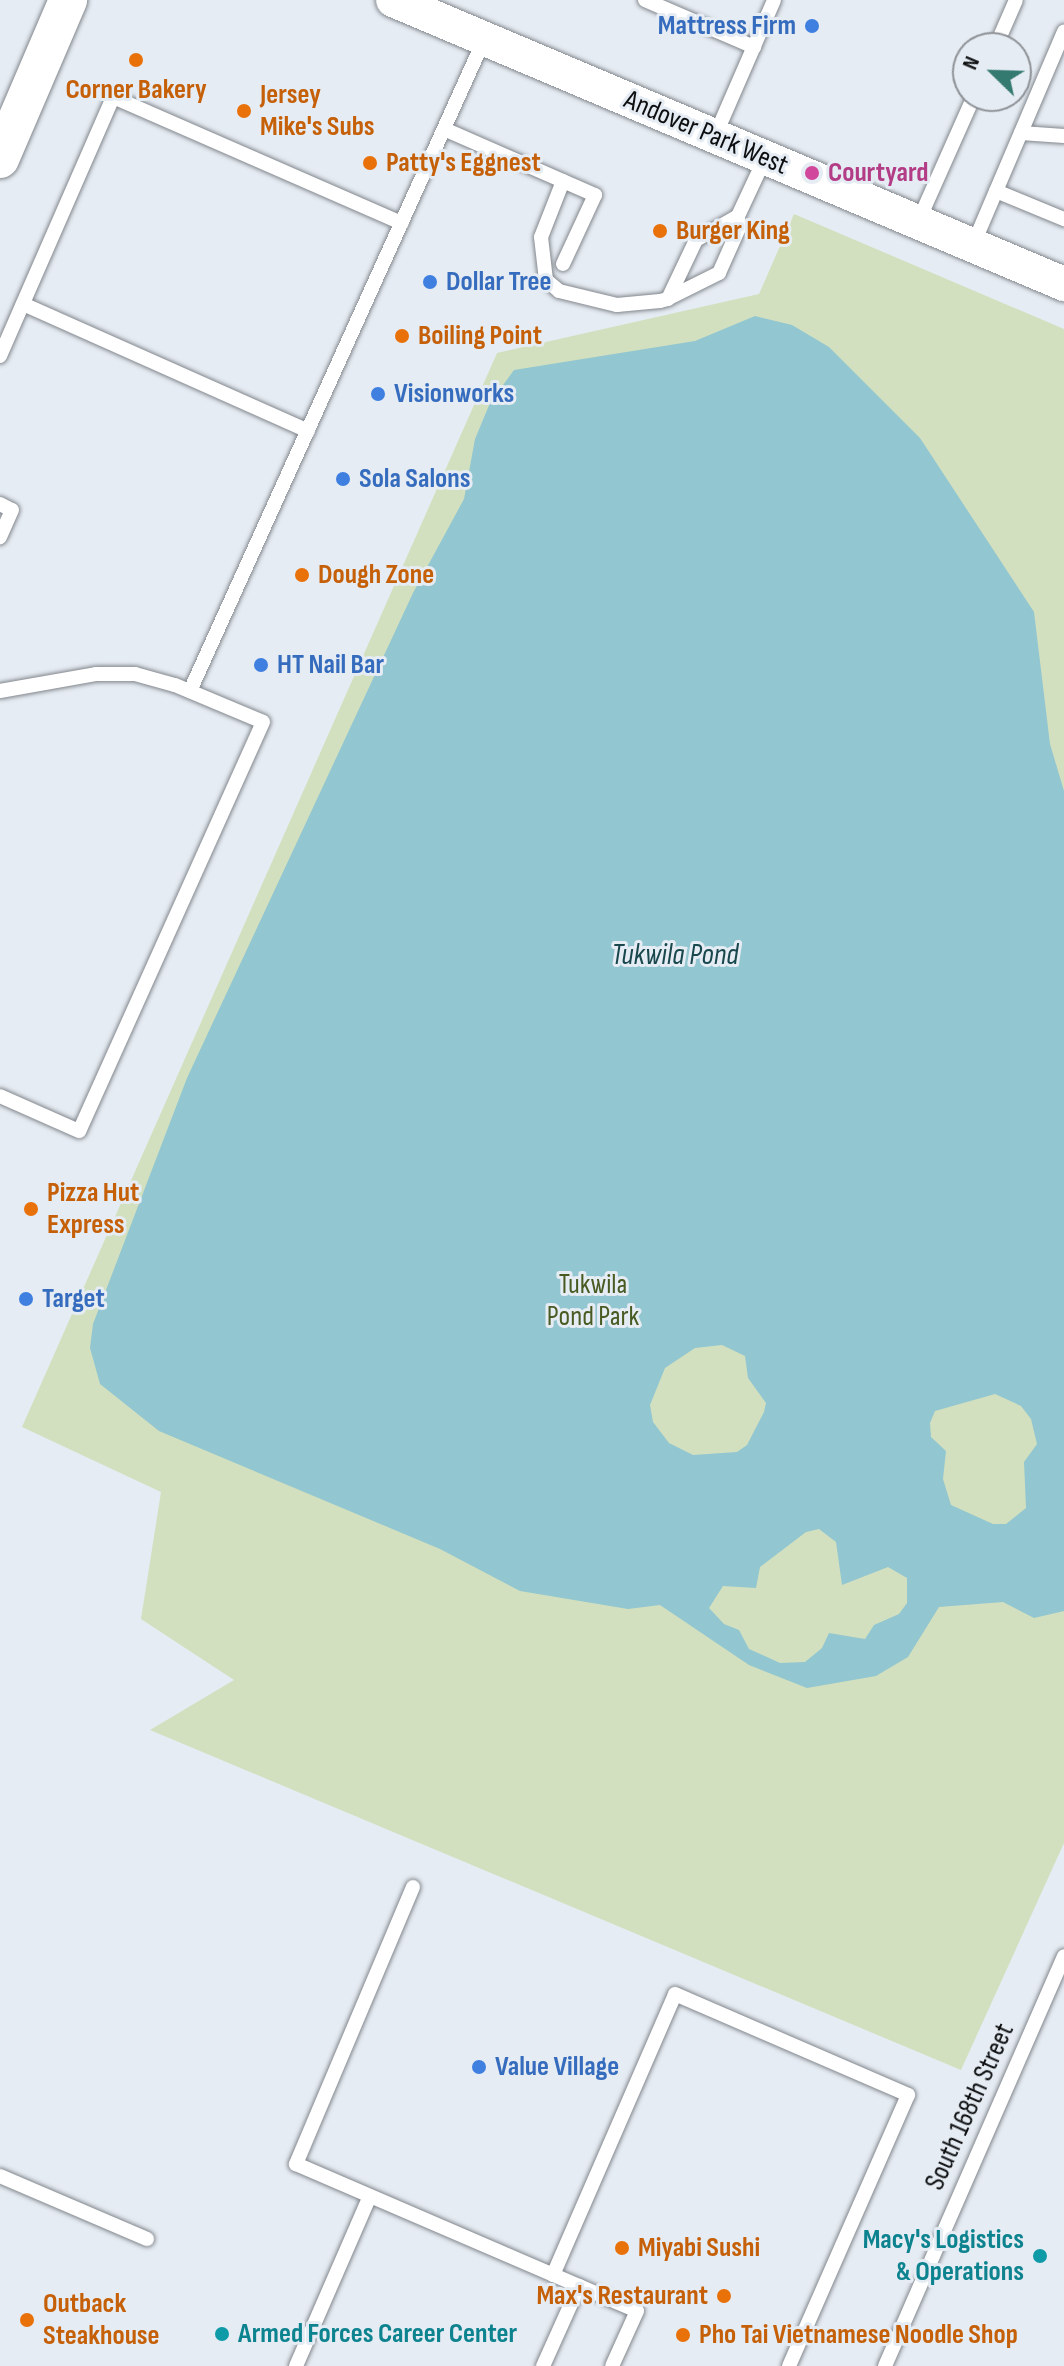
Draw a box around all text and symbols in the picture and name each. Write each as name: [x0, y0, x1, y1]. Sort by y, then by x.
place label: Mattress Firm: [658, 9, 796, 43]
marker: Mattress Firm: [803, 17, 821, 35]
north arrow: [952, 32, 1032, 112]
marker: Corner Bakery: [127, 51, 145, 69]
text: N: [957, 53, 986, 74]
place label: Corner Bakery: [65, 73, 207, 107]
place label: Jersey Mike's Subs: [260, 78, 375, 144]
street label: Andover Park West: [619, 83, 793, 183]
marker: Jersey Mike's Subs: [235, 102, 253, 120]
place label: Patty's Eggnest: [386, 146, 541, 180]
marker: Patty's Eggnest: [361, 154, 379, 172]
place label: Courtyard: [828, 156, 928, 190]
marker: Courtyard: [803, 164, 821, 182]
place label: Burger King: [676, 214, 790, 248]
marker: Burger King: [651, 222, 669, 240]
place label: Dollar Tree: [446, 265, 551, 299]
marker: Dollar Tree: [421, 273, 439, 291]
place label: Boiling Point: [418, 319, 542, 353]
marker: Boiling Point: [393, 327, 411, 345]
place label: Visionworks: [394, 377, 514, 411]
marker: Visionworks: [369, 385, 387, 403]
place label: Sola Salons: [359, 462, 471, 496]
marker: Sola Salons: [334, 470, 352, 488]
place label: Dough Zone: [318, 558, 434, 592]
marker: Dough Zone: [293, 566, 311, 584]
place label: HT Nail Bar: [277, 648, 384, 682]
marker: HT Nail Bar: [252, 656, 270, 674]
water label: Tukwila Pond: [611, 937, 739, 973]
place label: Pizza Hut Express: [47, 1176, 139, 1242]
marker: Pizza Hut Express: [22, 1200, 40, 1218]
park label: Tukwila Pond Park: [547, 1268, 639, 1334]
place label: Target: [42, 1282, 105, 1316]
marker: Target: [17, 1290, 35, 1308]
street label: South 168th Street: [918, 2019, 1022, 2195]
place label: Value Village: [495, 2050, 619, 2084]
marker: Value Village: [470, 2058, 488, 2076]
place label: Macy's Logistics & Operations: [863, 2223, 1024, 2289]
place label: Miyabi Sushi: [638, 2231, 760, 2265]
marker: Miyabi Sushi: [613, 2239, 631, 2257]
marker: Macy's Logistics & Operations: [1031, 2247, 1049, 2265]
place label: Max's Restaurant: [536, 2279, 708, 2313]
place label: Outback Steakhouse: [43, 2287, 160, 2353]
marker: Max's Restaurant: [715, 2287, 733, 2305]
marker: Outback Steakhouse: [18, 2311, 36, 2329]
place label: Armed Forces Career Center: [238, 2317, 517, 2351]
place label: Pho Tai Vietnamese Noodle Shop: [699, 2318, 1018, 2352]
marker: Armed Forces Career Center: [213, 2325, 231, 2343]
marker: Pho Tai Vietnamese Noodle Shop: [674, 2326, 692, 2344]

